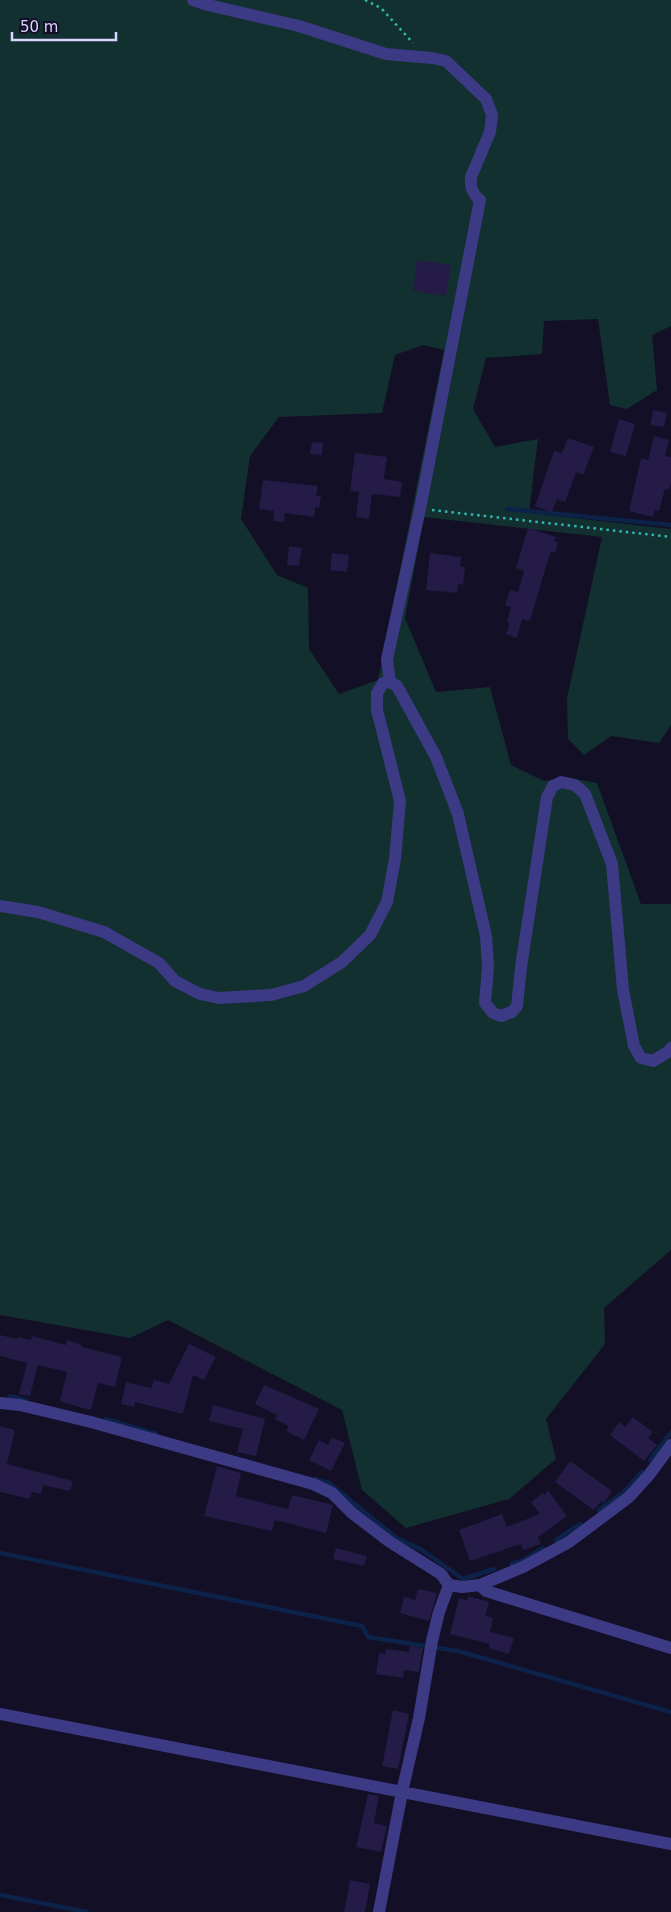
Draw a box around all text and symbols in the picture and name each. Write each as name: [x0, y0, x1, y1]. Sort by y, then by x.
scale bar: [12, 10, 116, 42]
text: 50 m: [20, 18, 58, 36]

